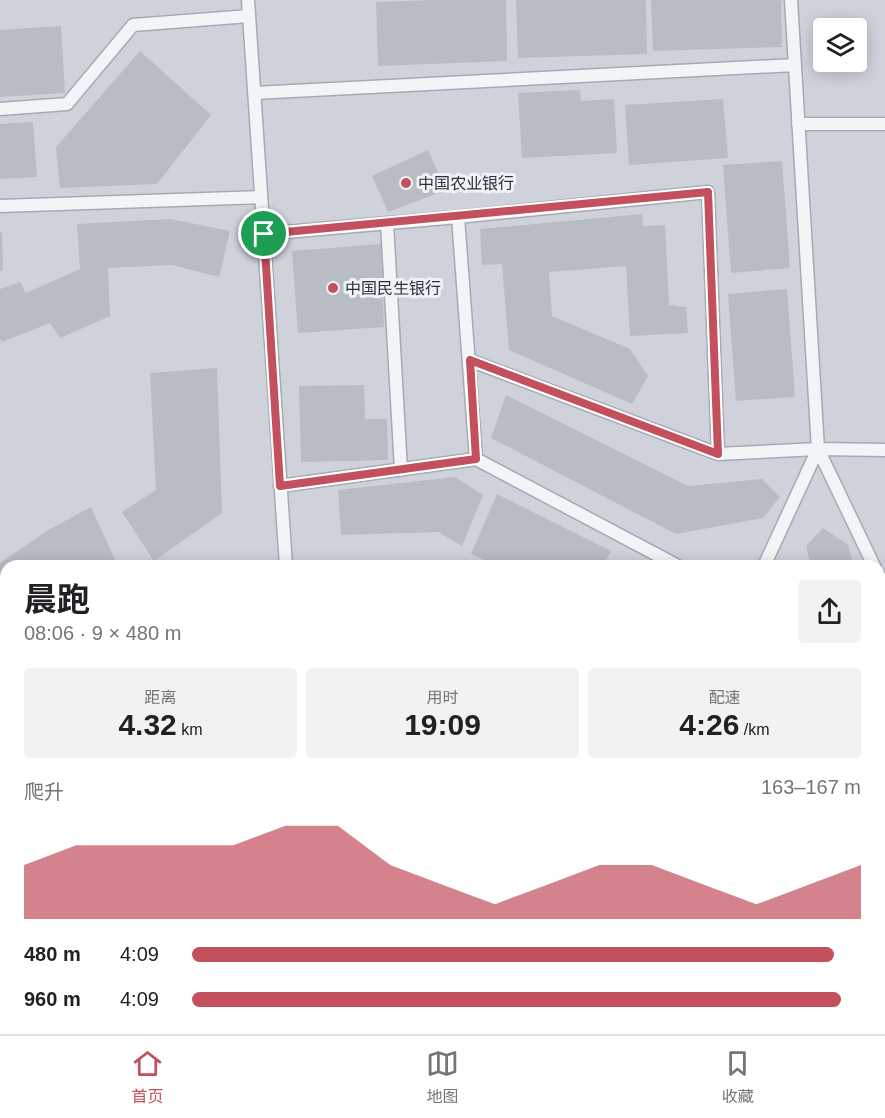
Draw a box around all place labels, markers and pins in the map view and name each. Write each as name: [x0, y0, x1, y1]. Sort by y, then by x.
place label: 中国农业银行: [418, 175, 514, 192]
marker: 中国农业银行: [399, 176, 413, 190]
pin: [238, 208, 289, 259]
place label: 中国民生银行: [345, 280, 441, 297]
marker: 中国民生银行: [326, 281, 340, 295]

